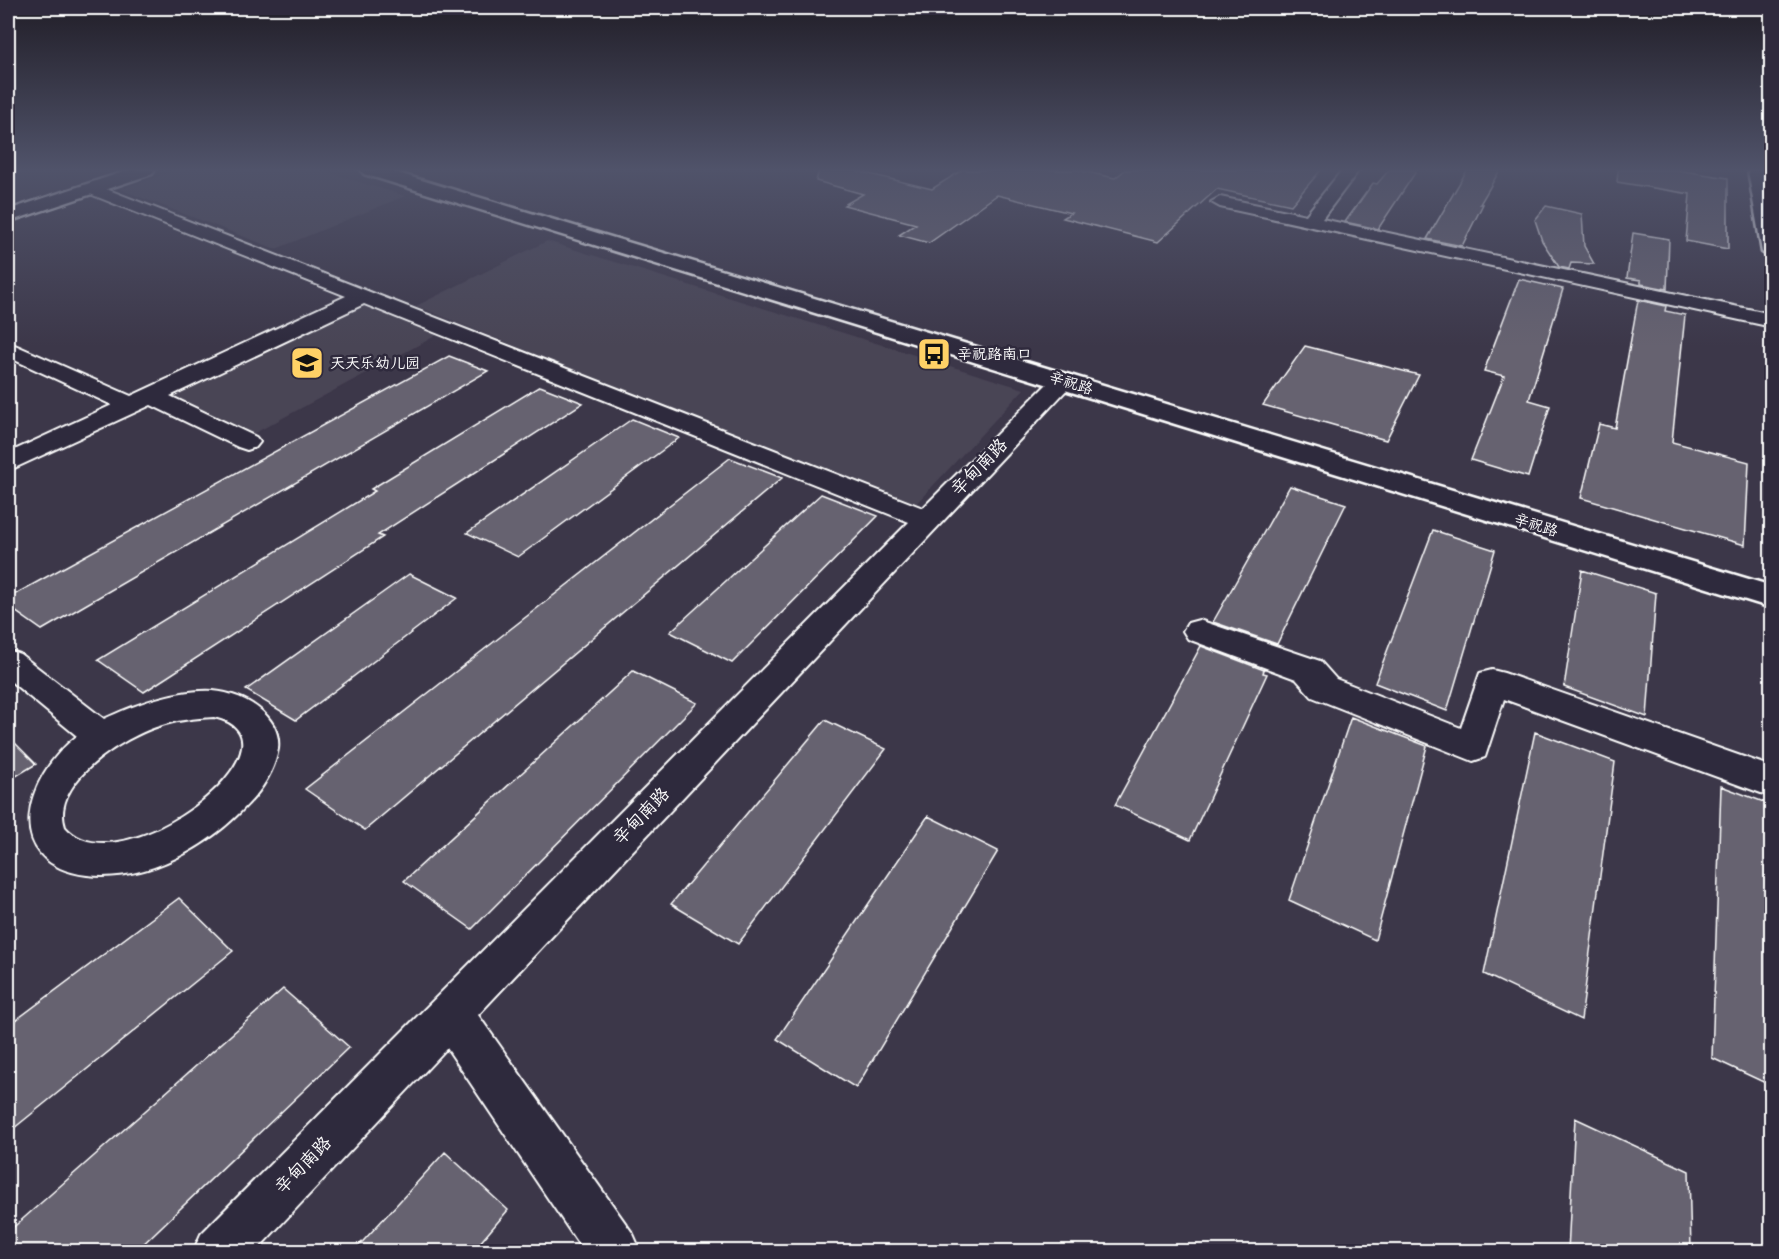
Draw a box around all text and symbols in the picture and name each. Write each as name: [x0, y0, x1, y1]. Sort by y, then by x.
bus stop icon: 辛祝路南口: [916, 336, 952, 372]
place label: 辛祝路南口: [957, 341, 1032, 367]
school or university icon: 天天乐幼儿园: [289, 345, 325, 381]
place label: 天天乐幼儿园: [330, 350, 420, 376]
street label: 辛祝路: [1046, 364, 1096, 402]
street label: 辛甸南路: [942, 430, 1016, 504]
street label: 辛祝路: [1511, 506, 1561, 544]
street label: 辛甸南路: [604, 779, 678, 853]
street label: 辛甸南路: [266, 1128, 340, 1202]

